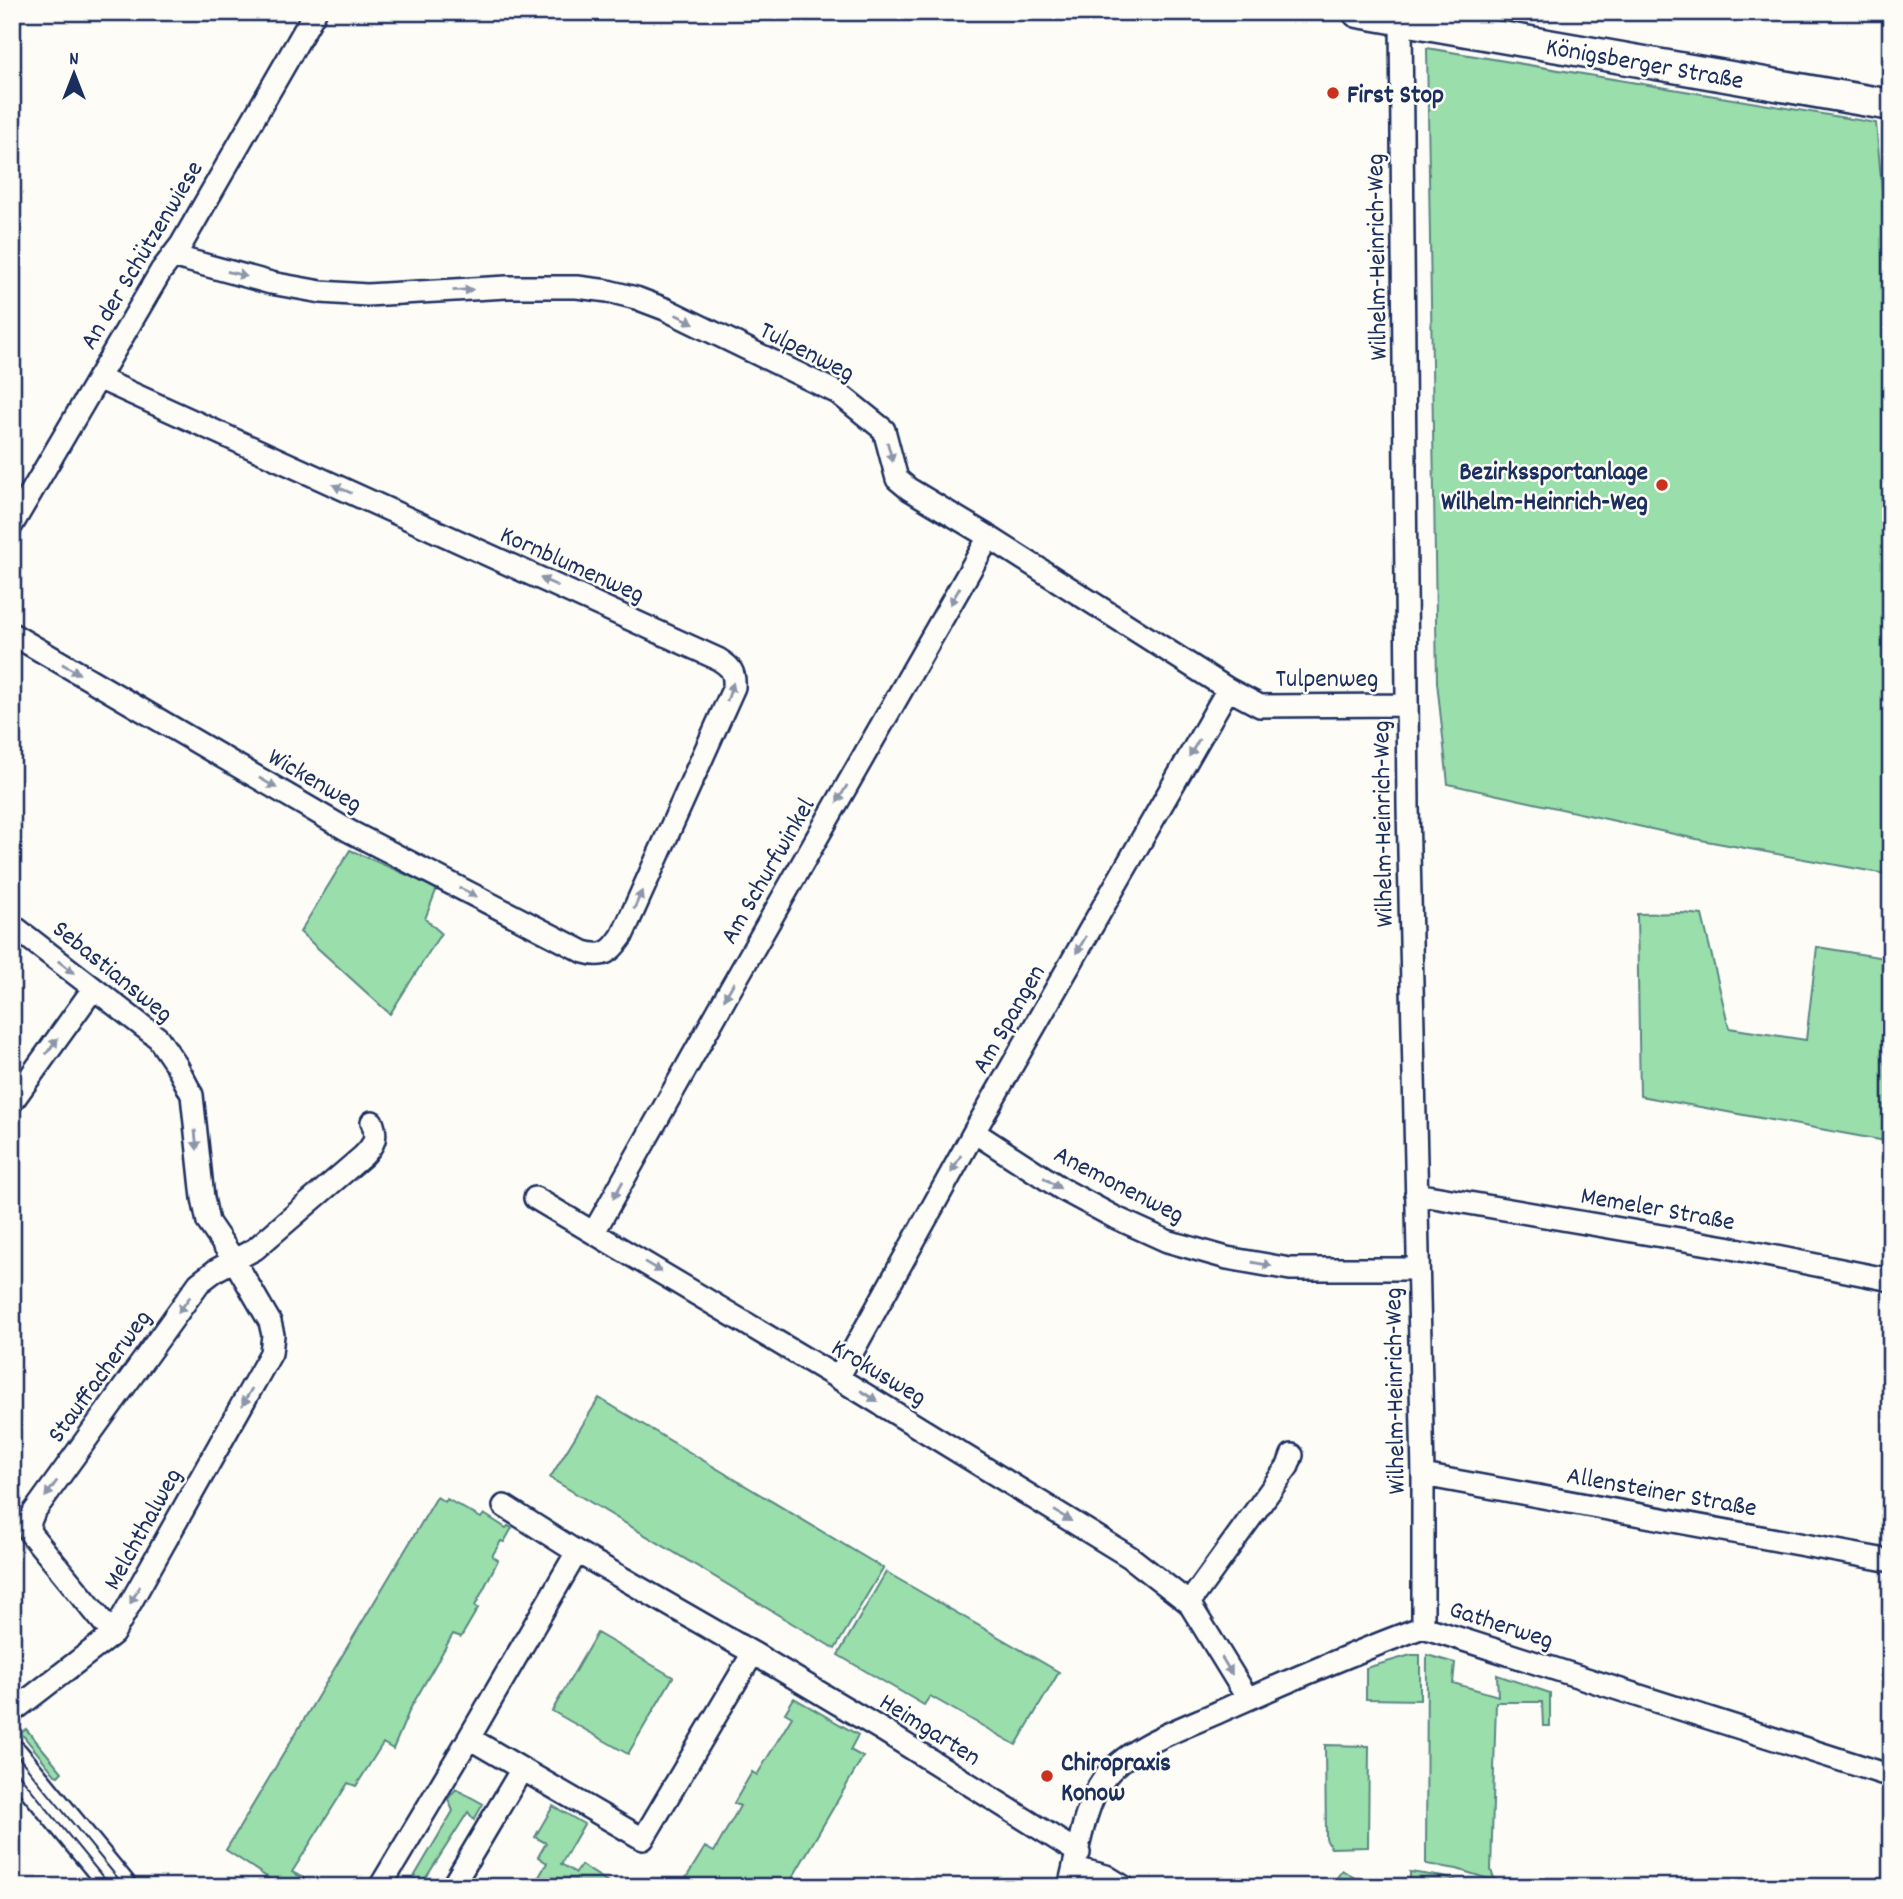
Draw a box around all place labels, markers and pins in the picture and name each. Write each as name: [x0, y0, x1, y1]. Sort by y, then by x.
place label: First Stop: [1347, 78, 1444, 115]
marker: First Stop: [1325, 85, 1341, 101]
place label: Bezirkssportanlage Wilhelm-Heinrich-Weg: [1441, 455, 1648, 522]
marker: Bezirkssportanlage Wilhelm-Heinrich-Weg: [1654, 477, 1670, 493]
place label: Chiropraxis Konow: [1061, 1746, 1171, 1813]
marker: Chiropraxis Konow: [1039, 1768, 1055, 1784]

